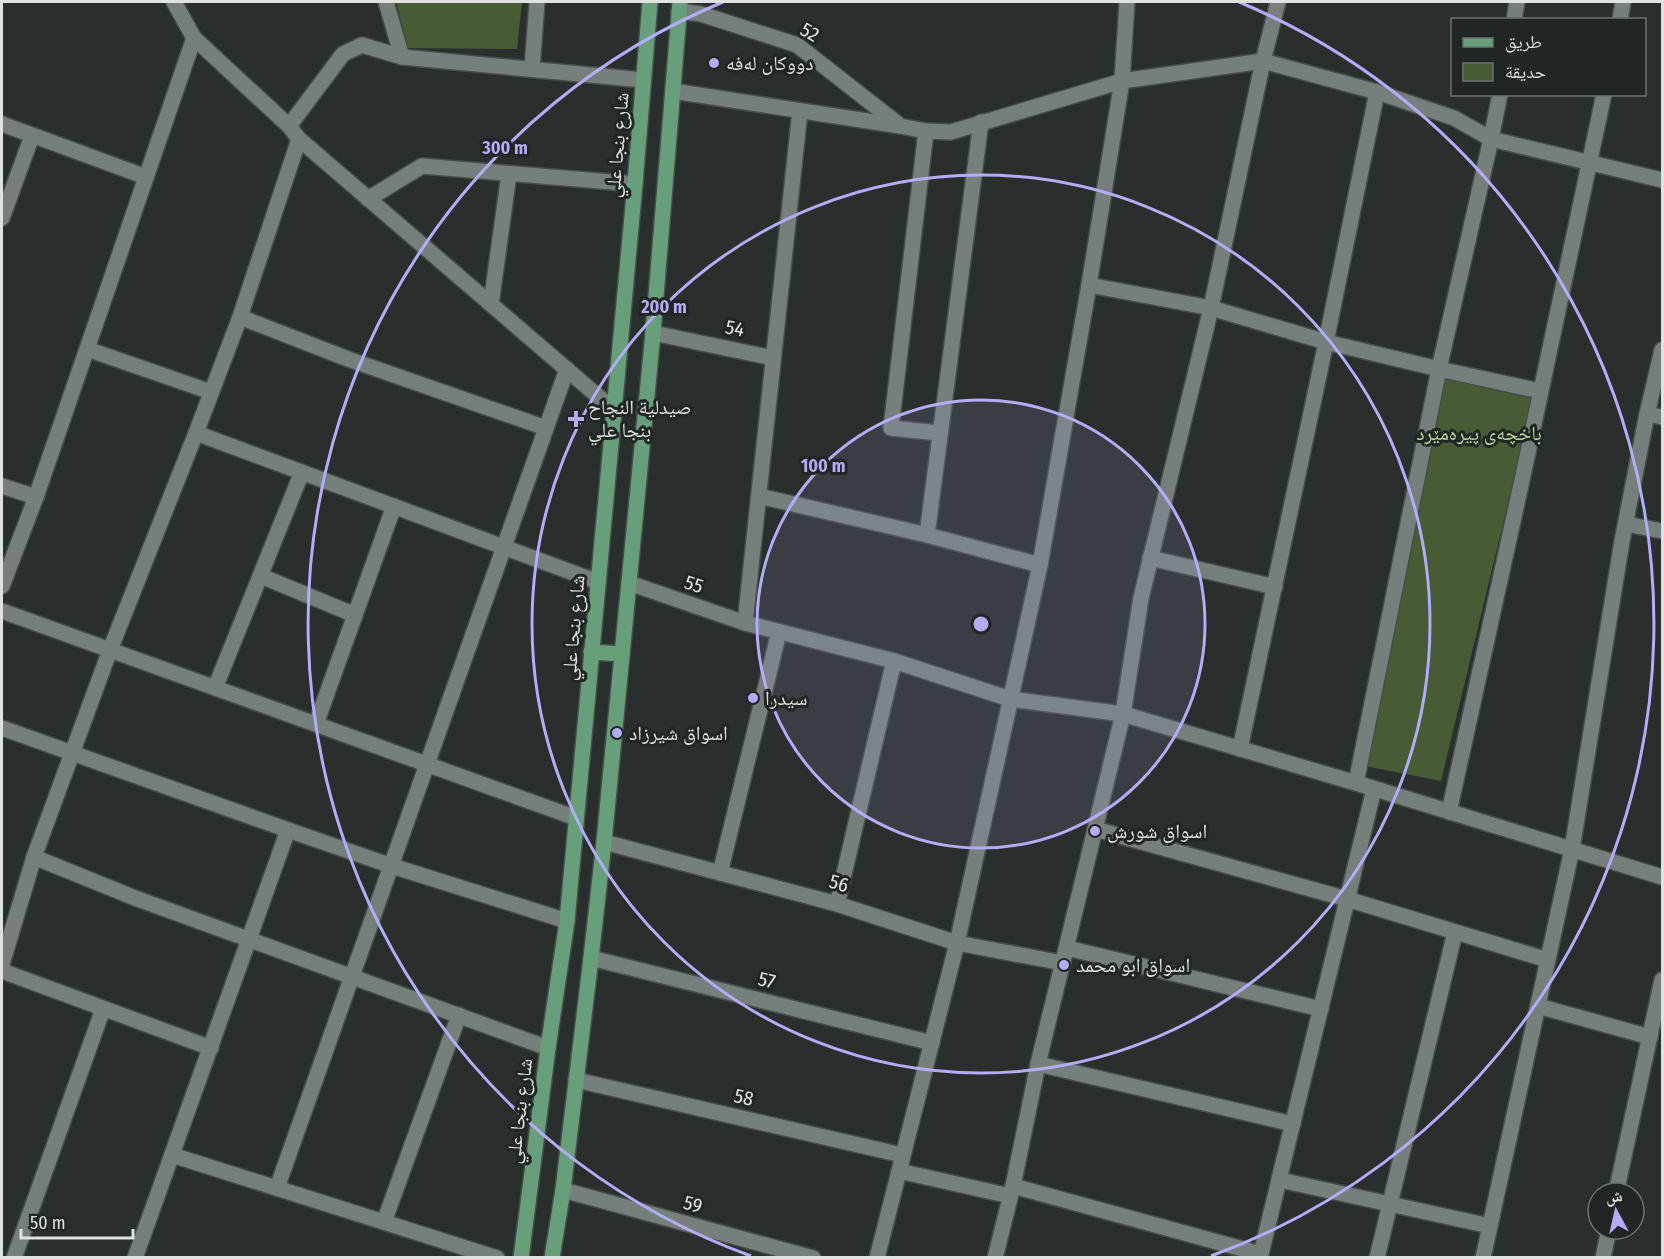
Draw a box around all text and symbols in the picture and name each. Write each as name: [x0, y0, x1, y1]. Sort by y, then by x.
street label: 52: [796, 17, 824, 47]
legend: [1451, 18, 1646, 96]
text: طريق: [1505, 31, 1542, 53]
place label: دووكان لەفە: [726, 51, 814, 75]
marker: دووكان لەفە: [707, 56, 721, 70]
text: حديقة: [1505, 61, 1546, 83]
street label: شارع بنجا علي: [600, 91, 638, 199]
text: 300 m: [481, 137, 528, 159]
text: 200 m: [640, 296, 687, 318]
street label: 54: [723, 314, 747, 342]
place label: صيدلية النجاح بنجا علي: [588, 395, 692, 446]
marker: صيدلية النجاح بنجا علي: [569, 412, 583, 426]
park label: باخچەی پیرەمێرد: [1416, 421, 1542, 445]
text: 100 m: [801, 455, 845, 477]
street label: 55: [681, 570, 707, 598]
street label: شارع بنجا علي: [556, 574, 594, 682]
centre of rings: [971, 614, 991, 634]
place label: سيدرا: [765, 686, 807, 710]
marker: سيدرا: [746, 691, 760, 705]
place label: اسواق شيرزاد: [629, 721, 728, 745]
marker: اسواق شيرزاد: [610, 726, 624, 740]
place label: اسواق شورش: [1107, 819, 1207, 843]
marker: اسواق شورش: [1088, 824, 1102, 838]
street label: 56: [827, 869, 852, 897]
place label: اسواق ابو محمد: [1076, 953, 1190, 977]
marker: اسواق ابو محمد: [1057, 958, 1071, 972]
street label: 57: [756, 966, 778, 994]
street label: شارع بنجا علي: [501, 1057, 541, 1166]
street label: 58: [732, 1083, 756, 1111]
north arrow: [1586, 1181, 1646, 1241]
text: ش: [1604, 1186, 1624, 1207]
street label: 59: [681, 1190, 705, 1218]
scale bar: [21, 1202, 134, 1240]
text: 50 m: [30, 1212, 66, 1234]

